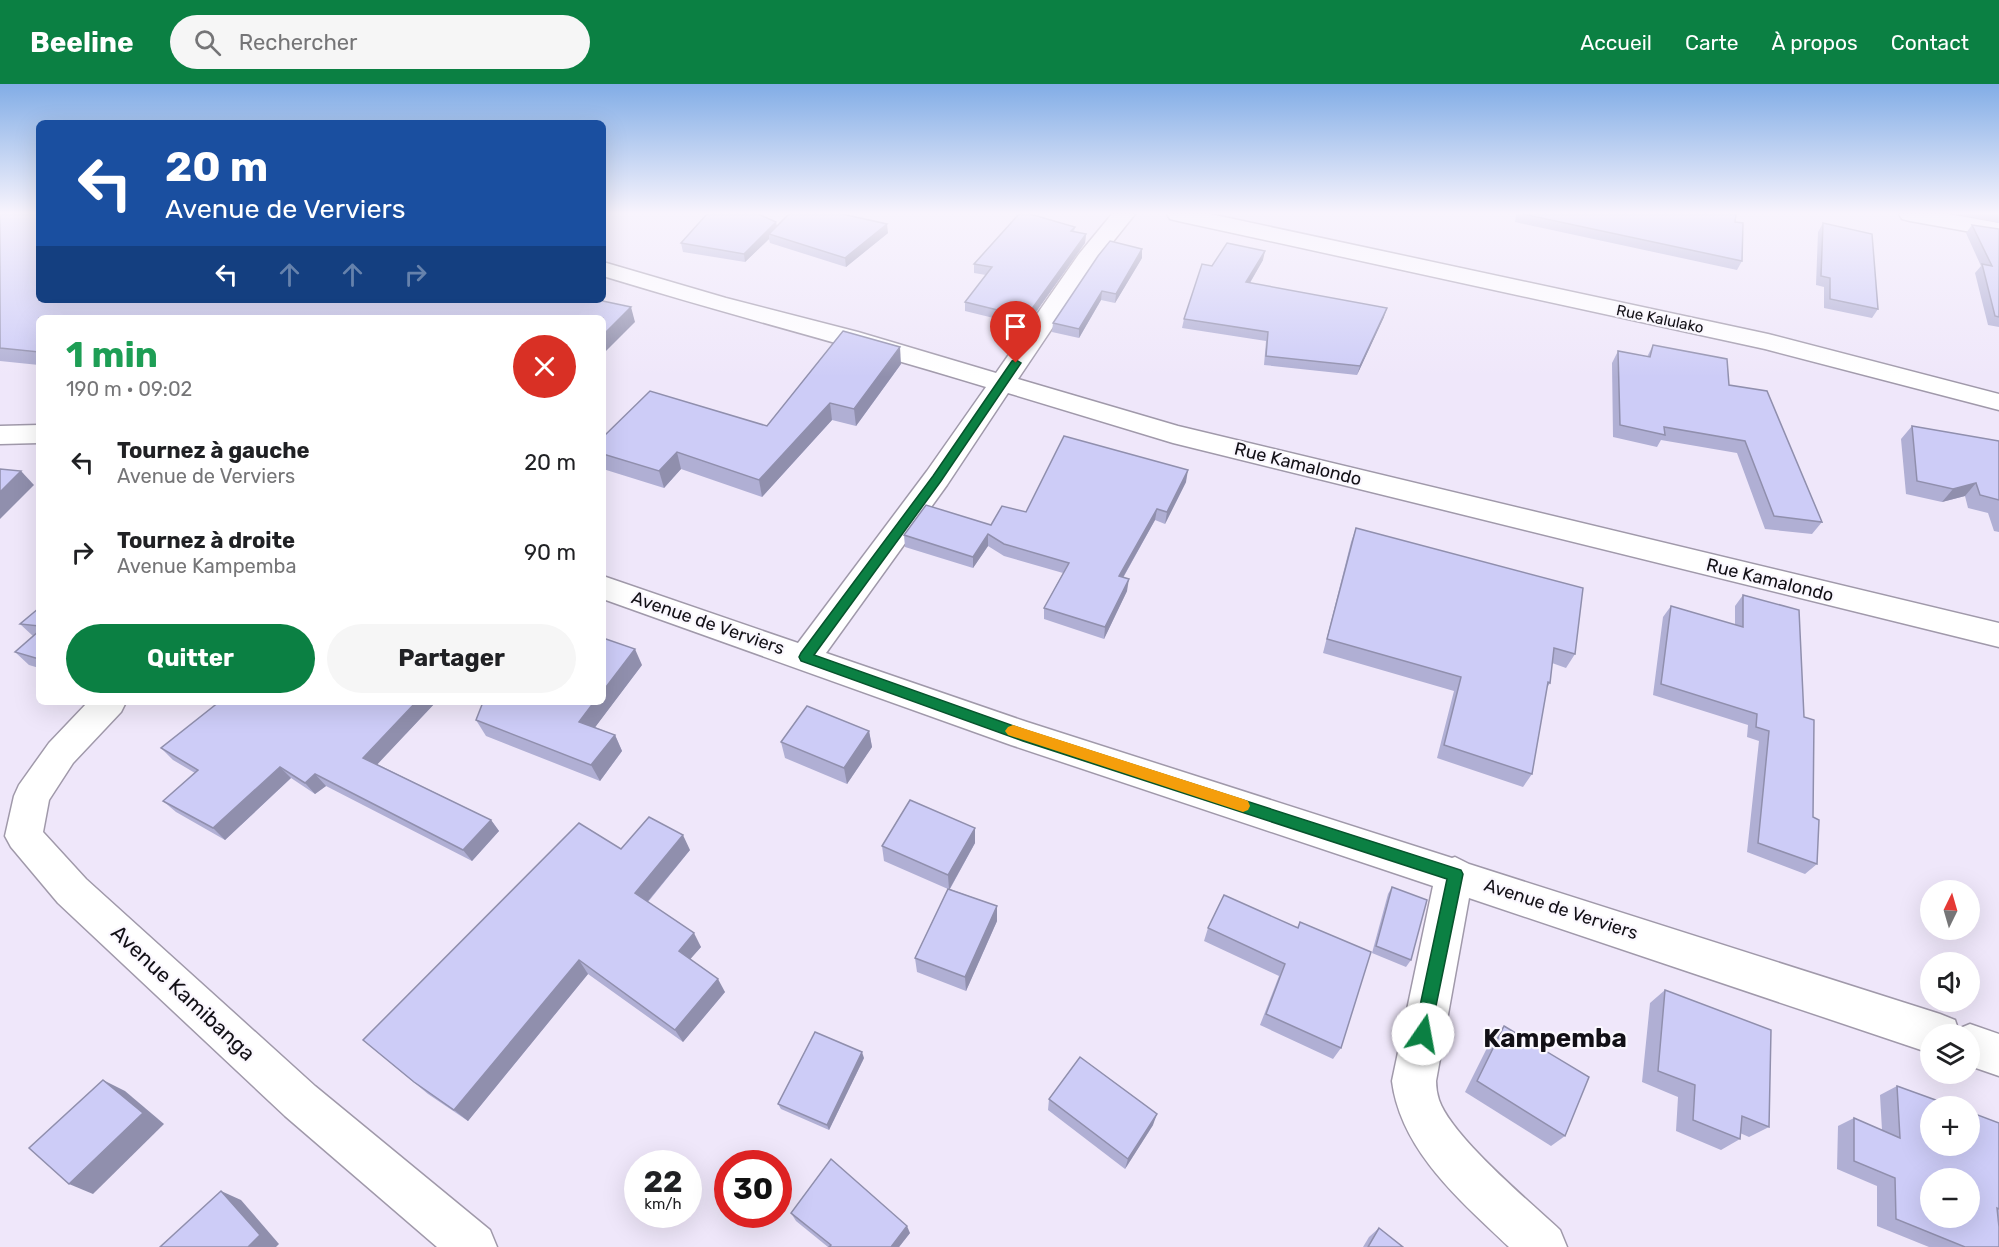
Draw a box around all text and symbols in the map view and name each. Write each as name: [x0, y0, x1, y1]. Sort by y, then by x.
search box: [170, 15, 590, 69]
text: Beeline: [30, 26, 134, 59]
icon: search: [191, 26, 224, 59]
text: Rechercher: [239, 29, 357, 56]
text: Accueil: [1580, 30, 1652, 55]
text: Carte: [1685, 30, 1738, 55]
text: À propos: [1771, 30, 1858, 55]
text: Contact: [1891, 30, 1969, 55]
text: 20 m: [165, 142, 268, 192]
icon: left: [66, 144, 144, 222]
text: Avenue de Verviers: [165, 193, 406, 225]
icon: left: [210, 258, 243, 291]
icon: ahead: [273, 258, 306, 291]
icon: ahead: [336, 258, 369, 291]
icon: right: [399, 258, 432, 291]
pin: [990, 301, 1041, 363]
street label: Rue Kalulako: [1615, 301, 1705, 337]
icon: arrive: [999, 310, 1032, 343]
text: 1 min: [66, 333, 158, 376]
button: close: [513, 335, 576, 398]
text: 190 m · 09:02: [66, 377, 192, 401]
text: Tournez à gauche: [117, 437, 310, 464]
street label: Rue Kamalondo: [1232, 438, 1364, 490]
icon: left: [66, 446, 99, 479]
text: 20 m: [524, 449, 576, 476]
text: Avenue de Verviers: [117, 464, 295, 488]
text: Tournez à droite: [117, 527, 295, 554]
icon: right: [66, 536, 99, 569]
text: 90 m: [524, 539, 576, 566]
text: Avenue Kampemba: [117, 554, 297, 578]
street label: Rue Kamalondo: [1704, 554, 1836, 606]
street label: Avenue de Verviers: [629, 586, 787, 660]
button: Quitter: [66, 624, 315, 693]
button: Partager: [327, 624, 576, 693]
street label: Avenue de Verviers: [1481, 874, 1641, 944]
north arrow: [1920, 880, 1980, 940]
map controls: [1920, 880, 1980, 1228]
street label: Avenue Kamibanga: [106, 920, 260, 1066]
button: sound: [1920, 952, 1980, 1012]
position arrow: [1391, 1002, 1455, 1066]
district label: Kampemba: [1483, 1023, 1627, 1054]
button: layers: [1920, 1024, 1980, 1084]
button: +: [1920, 1096, 1980, 1156]
speed limit sign: 30: [714, 1150, 792, 1228]
text: 22: [644, 1164, 683, 1200]
button: −: [1920, 1168, 1980, 1228]
text: km/h: [644, 1195, 682, 1213]

